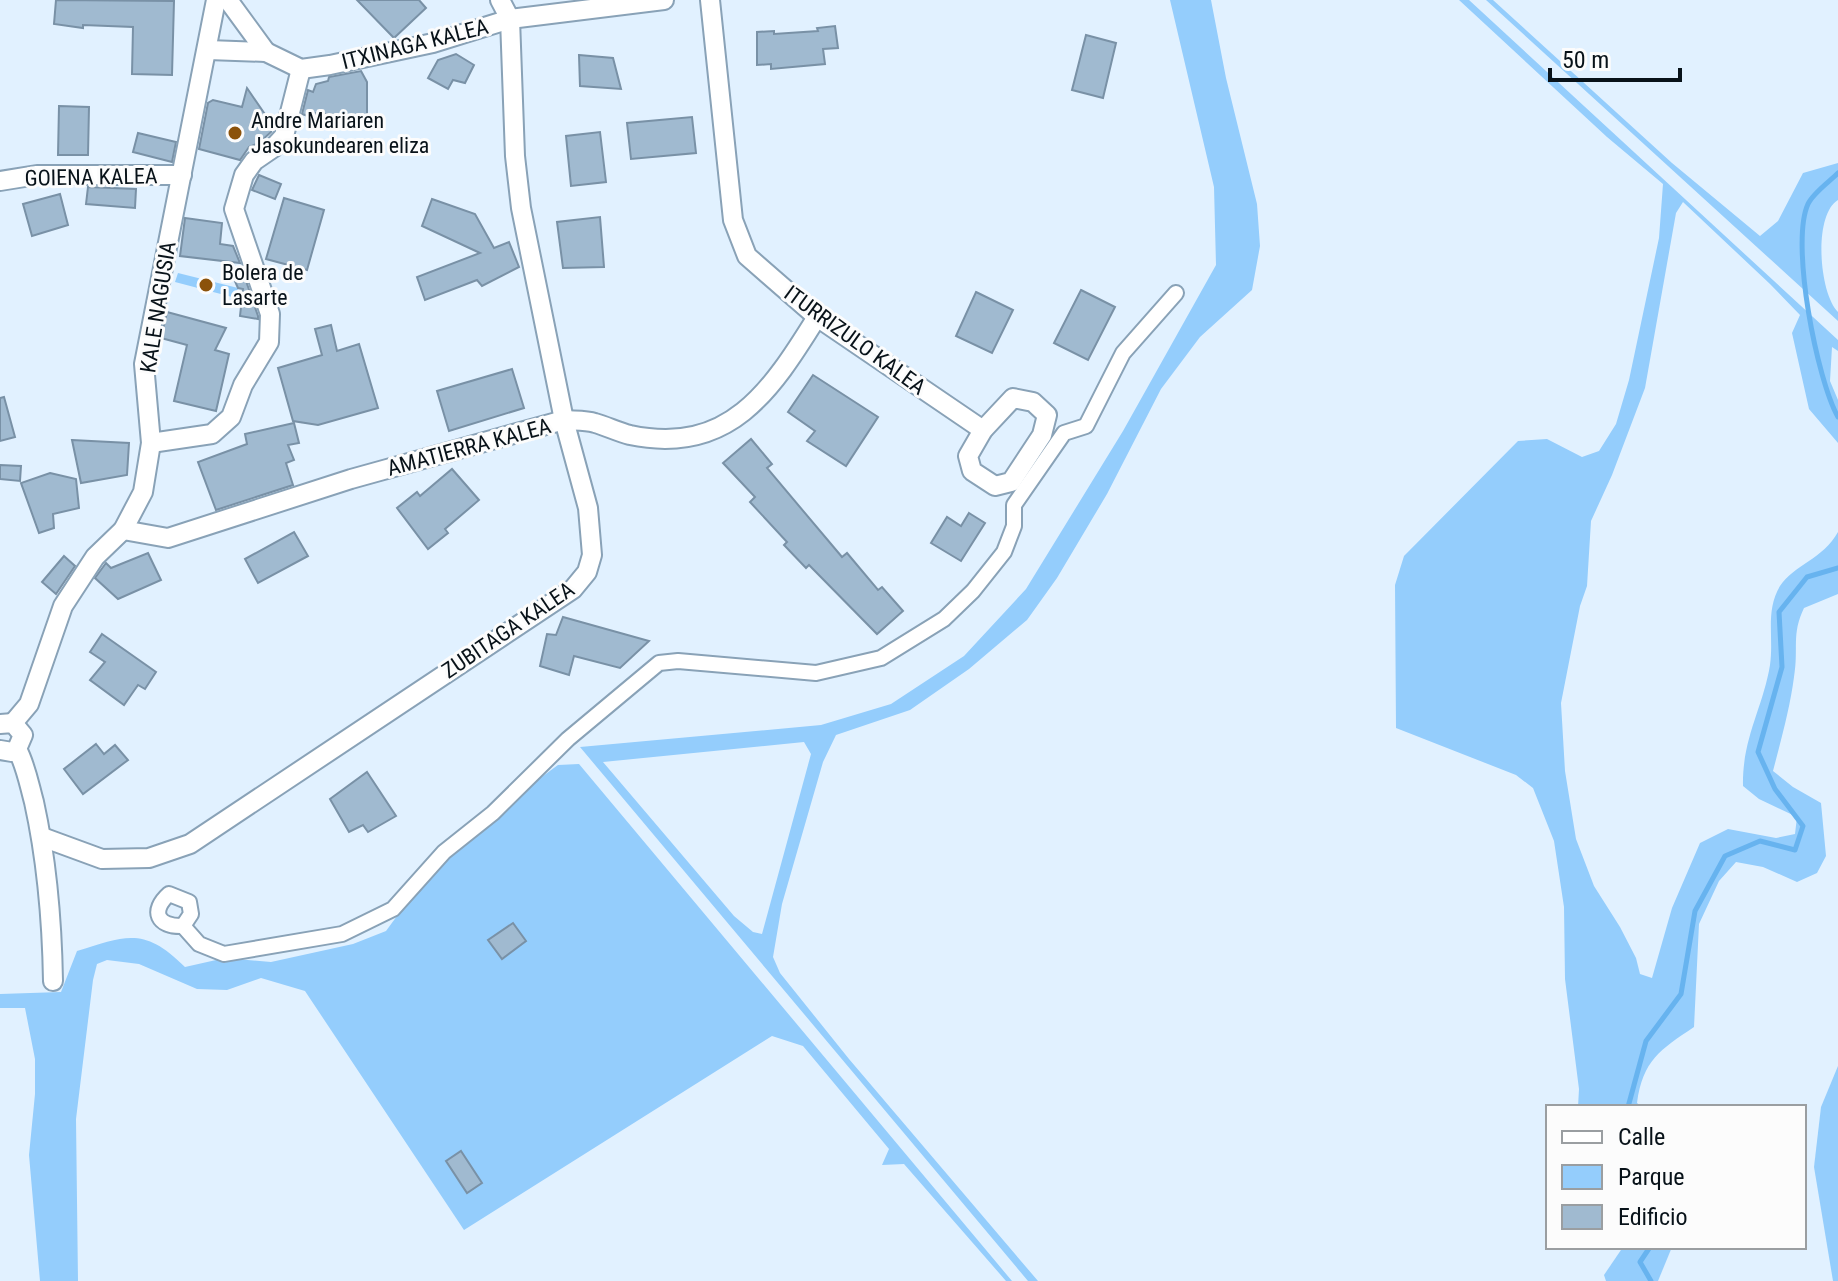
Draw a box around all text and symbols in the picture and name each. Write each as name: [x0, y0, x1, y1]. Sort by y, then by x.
street label: ITXINAGA KALEA: [339, 14, 491, 74]
scale bar: [1550, 32, 1680, 82]
text: 50 m: [1562, 46, 1609, 74]
place label: Andre Mariaren Jasokundearen eliza: [251, 108, 429, 158]
marker: Andre Mariaren Jasokundearen eliza: [226, 124, 244, 142]
street label: GOIENA KALEA: [24, 163, 158, 191]
street label: KALE NAGUSIA: [135, 239, 181, 374]
place label: Bolera de Lasarte: [222, 260, 304, 310]
marker: Bolera de Lasarte: [197, 276, 215, 294]
street label: ITURRIZULO KALEA: [779, 280, 931, 400]
street label: AMATIERRA KALEA: [384, 413, 554, 481]
street label: ZUBITAGA KALEA: [437, 576, 579, 683]
legend: [1546, 1105, 1806, 1249]
text: Calle: [1618, 1123, 1665, 1151]
text: Parque: [1618, 1163, 1685, 1191]
text: Edificio: [1618, 1203, 1688, 1231]

